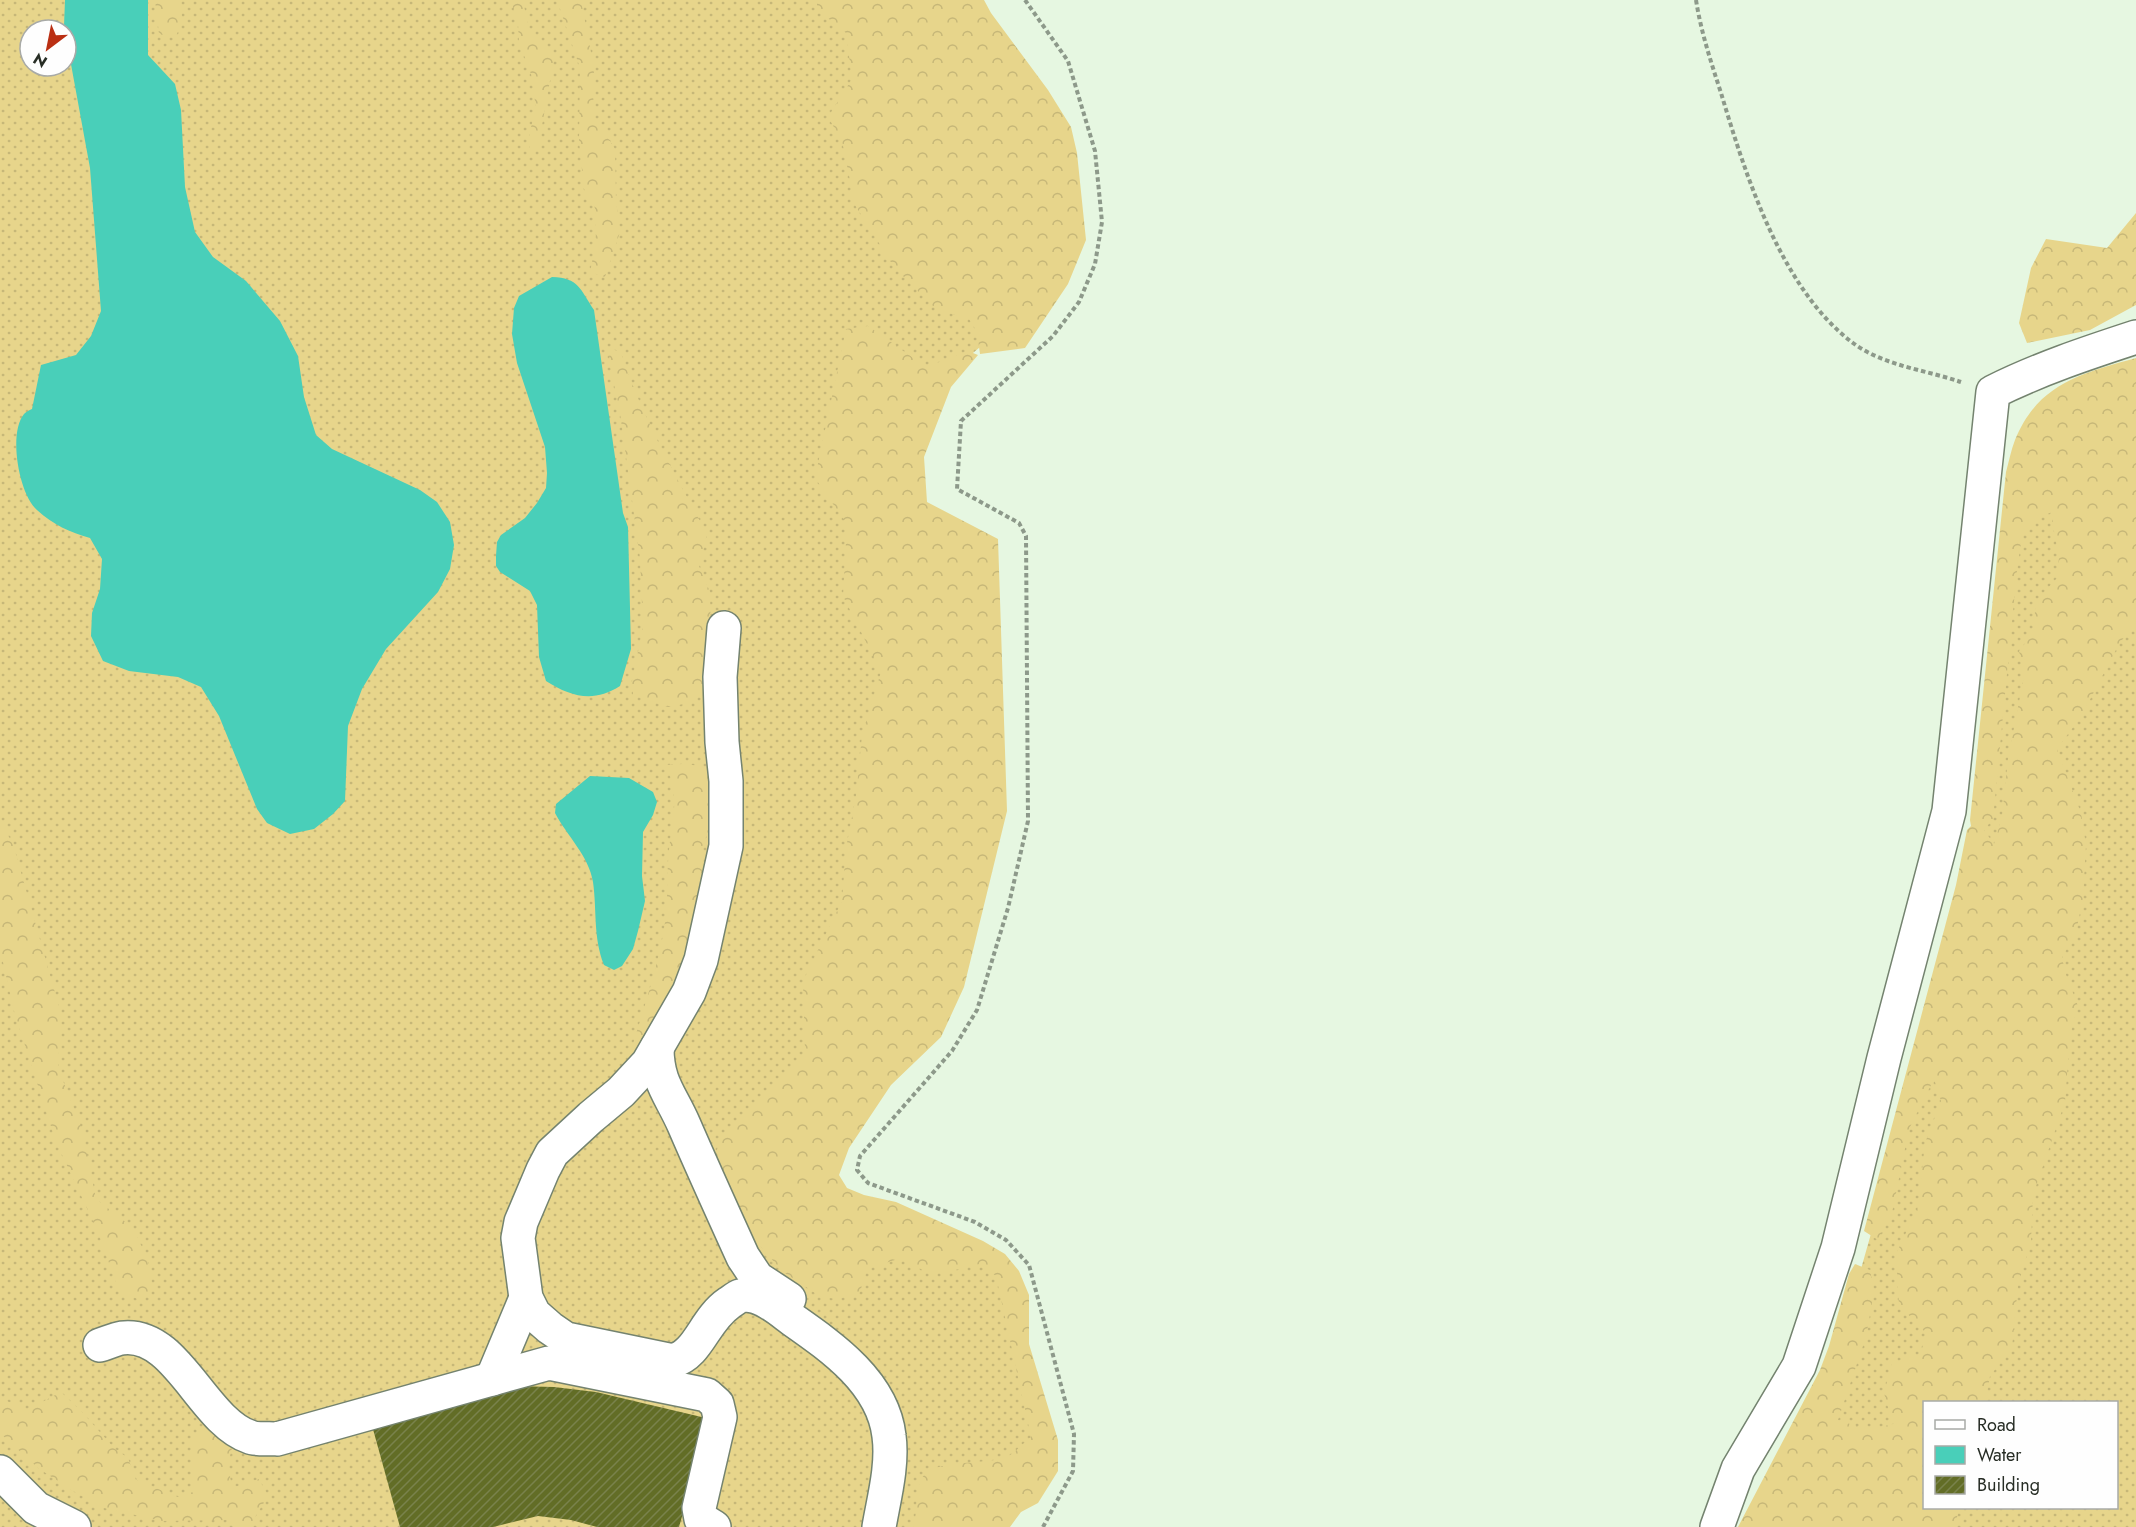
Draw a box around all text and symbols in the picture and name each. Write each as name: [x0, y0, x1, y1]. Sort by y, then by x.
north arrow: [18, 18, 78, 78]
text: N: [29, 47, 52, 73]
legend: [1923, 1401, 2118, 1509]
text: Road: [1977, 1412, 2016, 1438]
text: Water: [1977, 1442, 2022, 1468]
text: Building: [1977, 1472, 2040, 1498]

